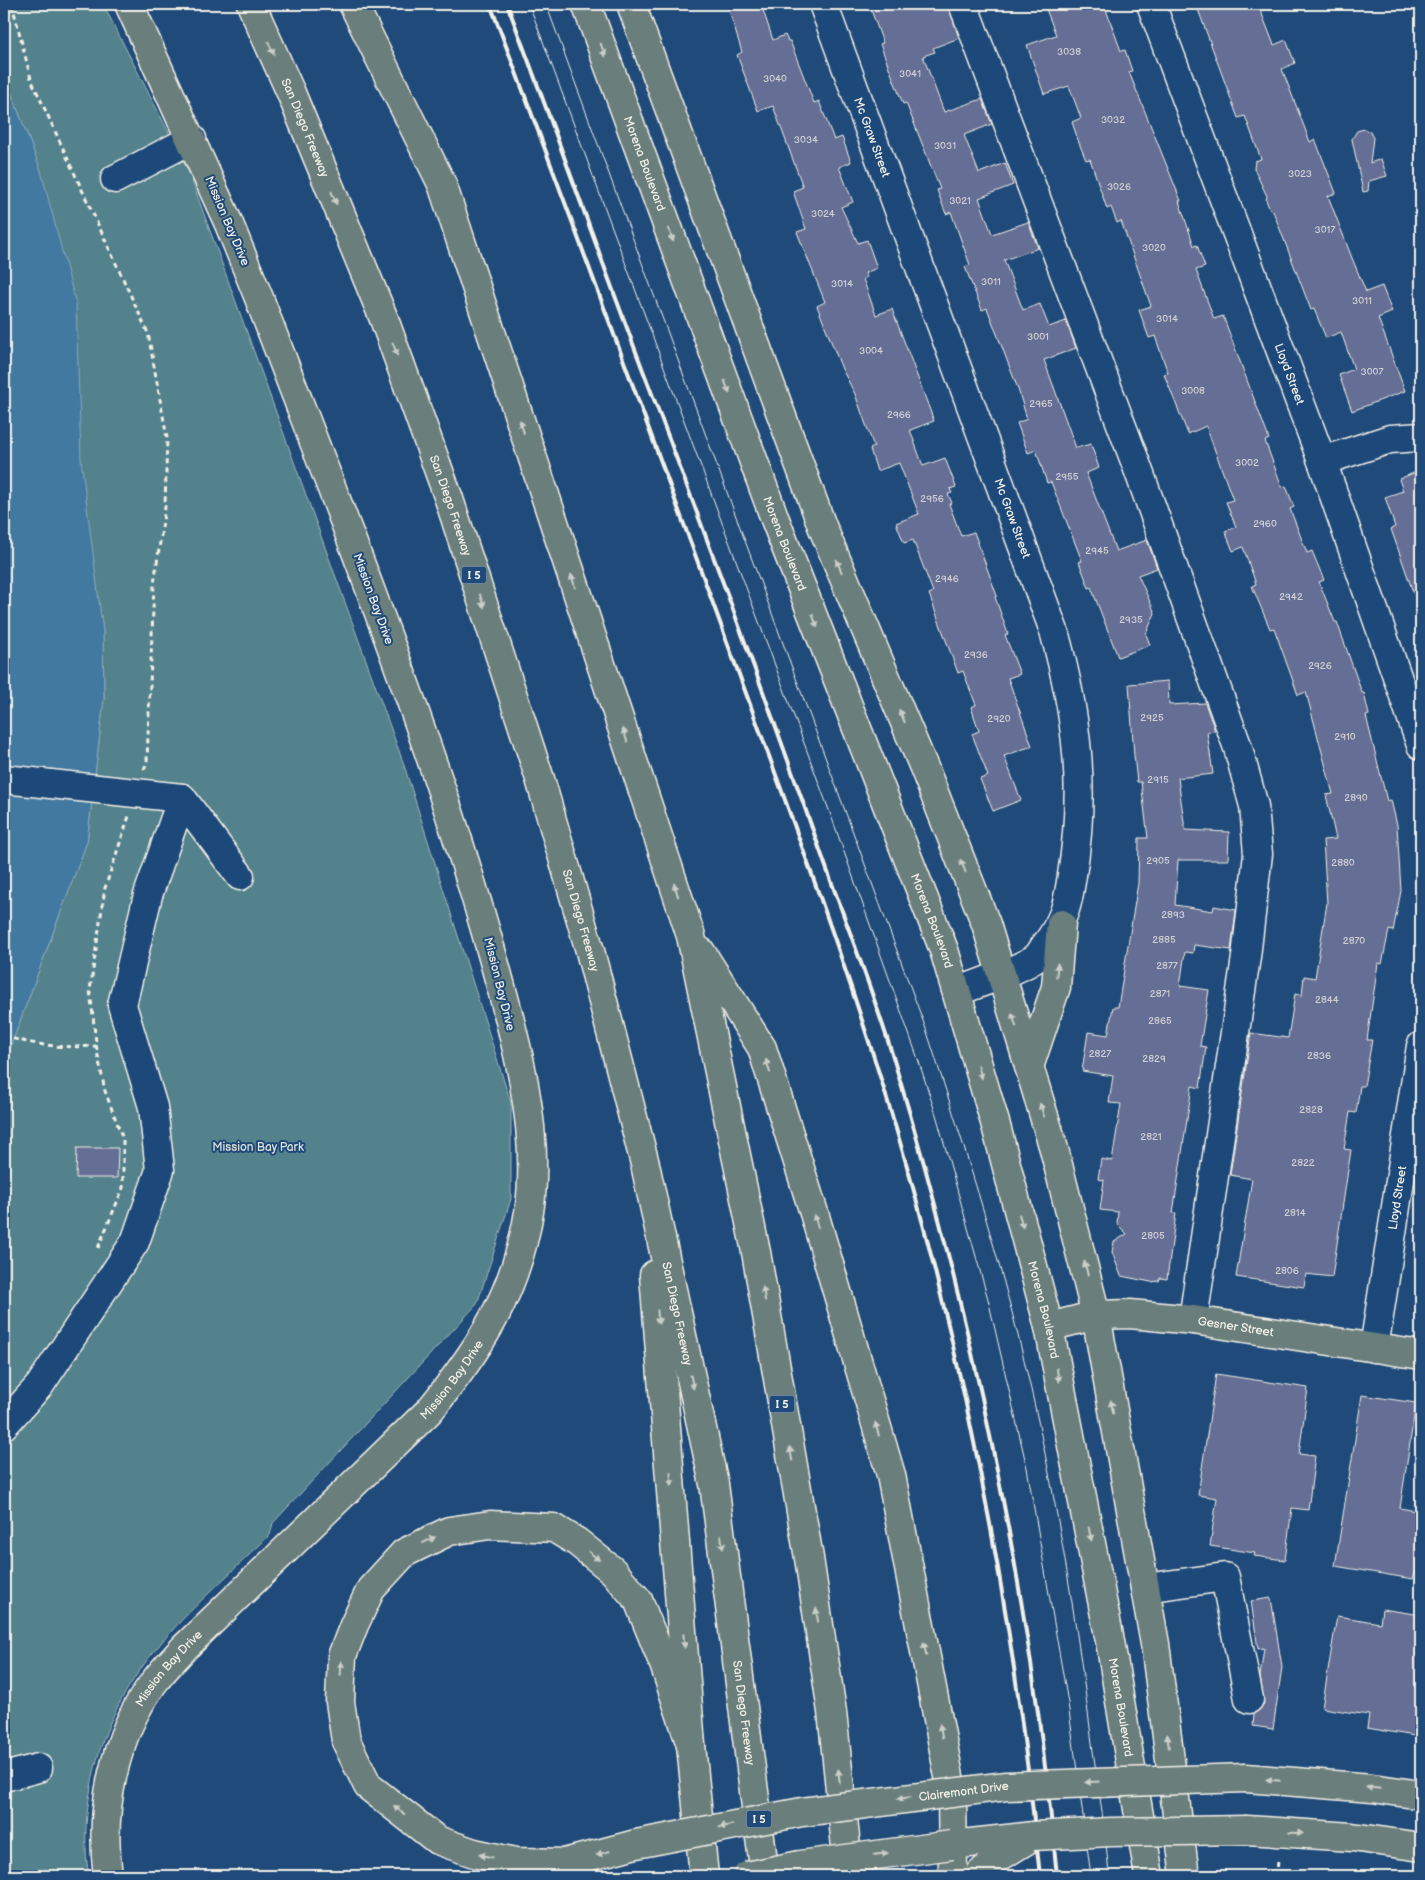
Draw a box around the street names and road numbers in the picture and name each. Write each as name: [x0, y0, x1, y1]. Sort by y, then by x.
street label: San Diego Freeway: [278, 76, 332, 180]
street label: Mc Graw Street: [851, 95, 894, 180]
street label: Morena Boulevard: [620, 114, 669, 213]
street label: Mission Bay Drive: [201, 174, 253, 268]
street label: Lloyd Street: [1271, 341, 1308, 407]
street label: San Diego Freeway: [426, 453, 475, 558]
street label: Mc Graw Street: [991, 476, 1034, 560]
street label: Morena Boulevard: [760, 494, 810, 593]
street label: Mission Bay Drive: [350, 551, 396, 647]
road number: I 5: [462, 566, 486, 584]
street label: San Diego Freeway: [559, 868, 603, 974]
street label: Morena Boulevard: [907, 871, 956, 970]
street label: Mission Bay Drive: [480, 936, 518, 1032]
street label: Lloyd Street: [1385, 1165, 1410, 1231]
street label: Morena Boulevard: [1024, 1259, 1062, 1360]
street label: San Diego Freeway: [659, 1261, 696, 1367]
street label: Gesner Street: [1197, 1313, 1275, 1340]
street label: Mission Bay Drive: [417, 1337, 487, 1423]
road number: I 5: [770, 1396, 794, 1412]
street label: Mission Bay Drive: [132, 1627, 205, 1709]
street label: Morena Boulevard: [1105, 1657, 1137, 1758]
street label: San Diego Freeway: [730, 1660, 758, 1767]
street label: Clairemont Drive: [918, 1778, 1010, 1805]
road number: I 5: [746, 1810, 772, 1828]

